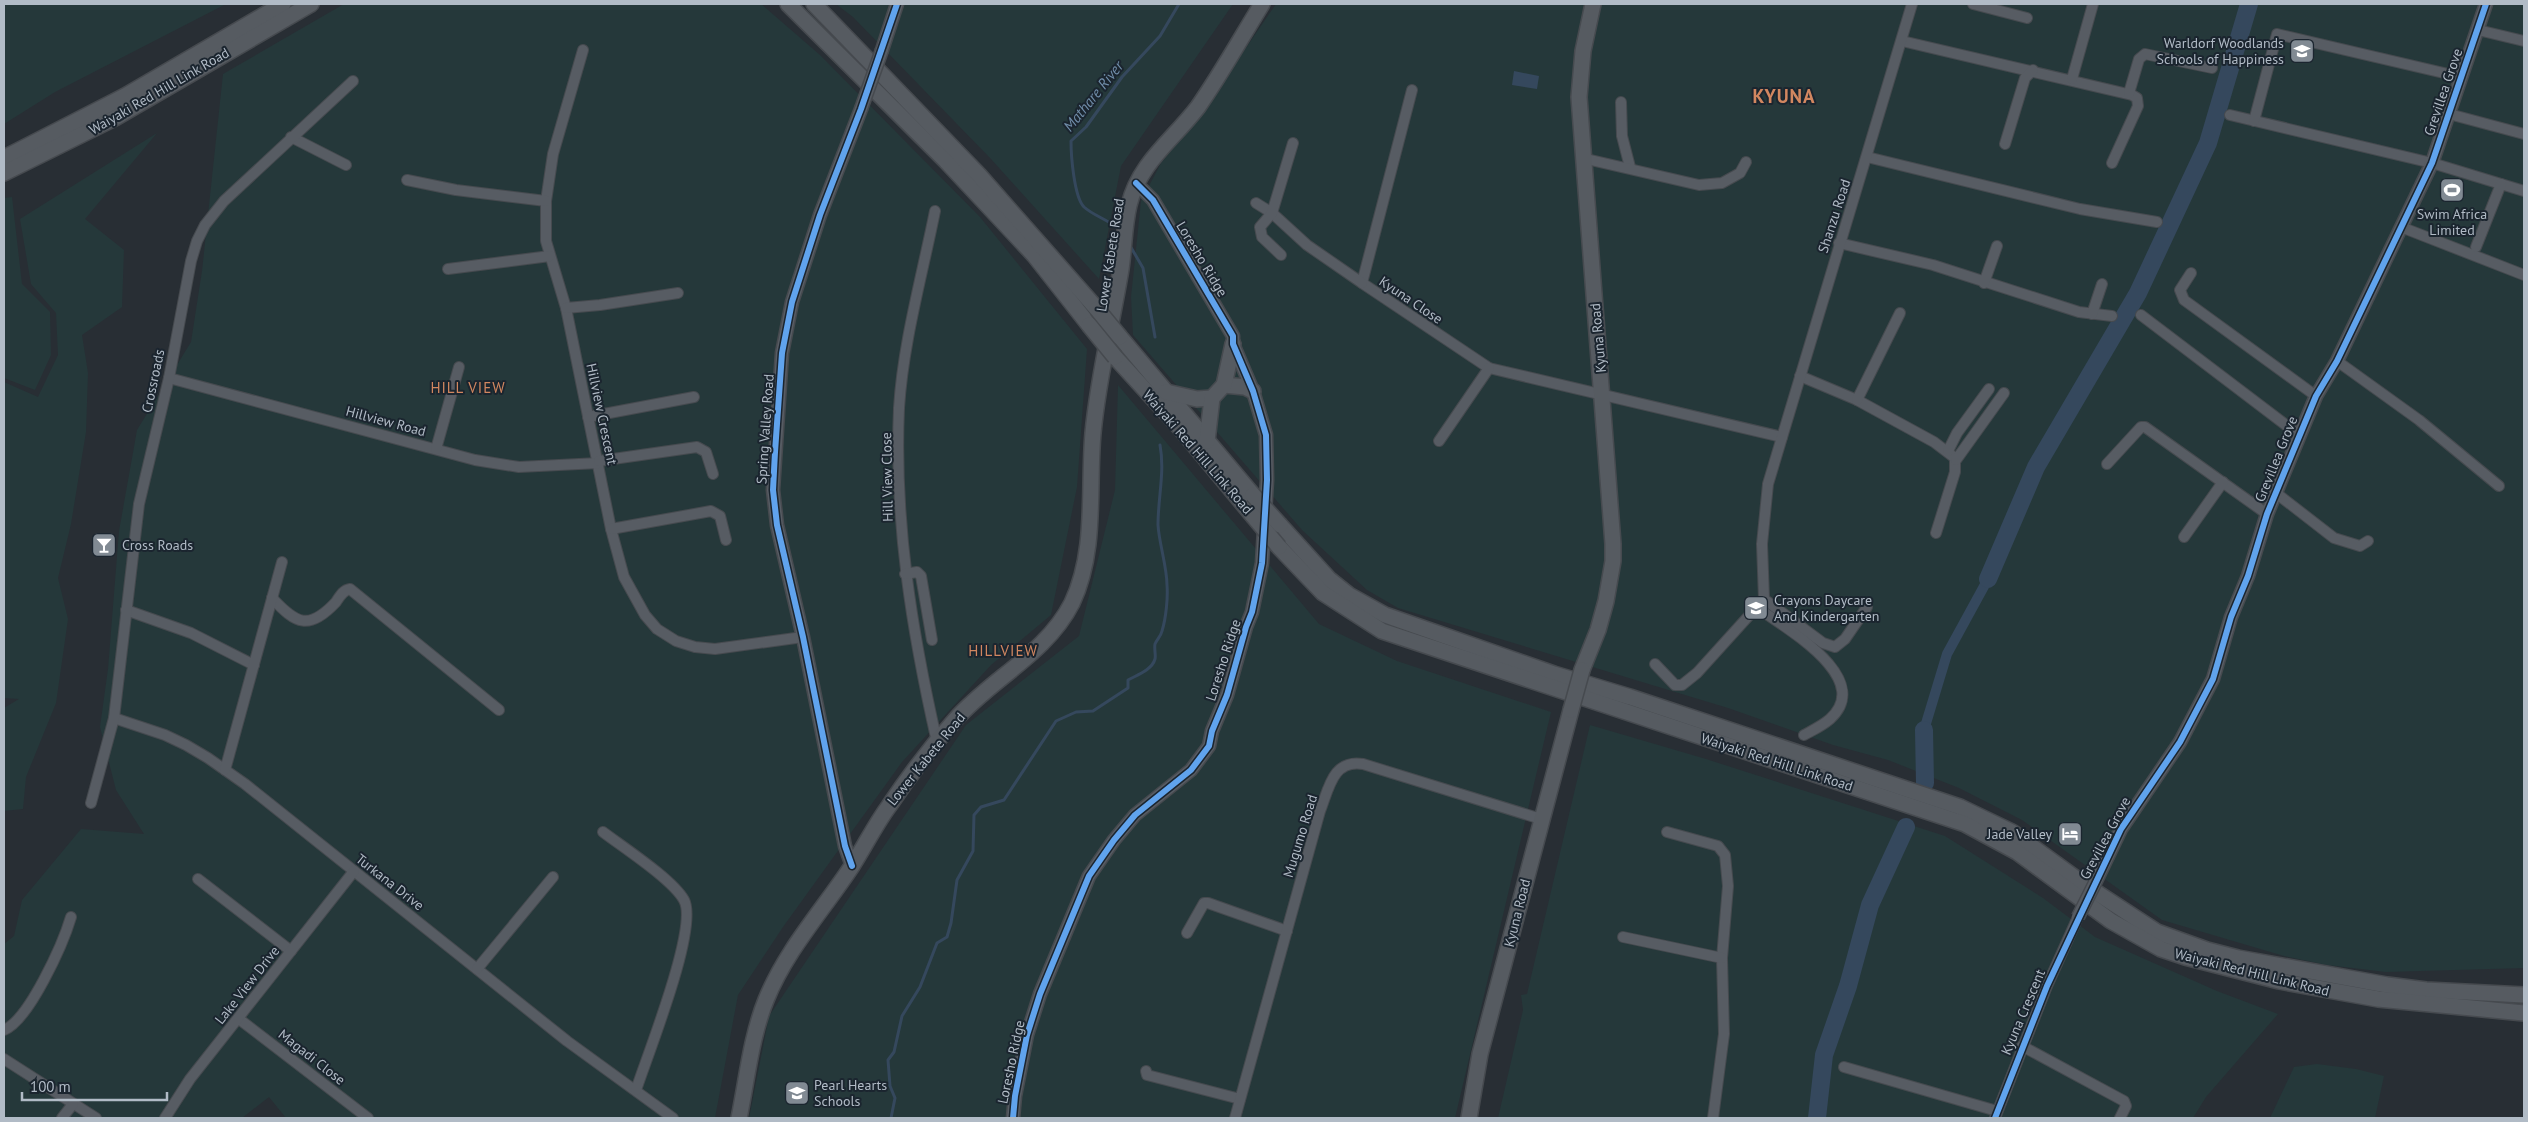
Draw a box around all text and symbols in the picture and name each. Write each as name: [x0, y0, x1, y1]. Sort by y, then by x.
place label: Warldorf Woodlands Schools of Happiness: [2157, 34, 2284, 68]
school or university icon: Warldorf Woodlands Schools of Happiness: [2289, 38, 2315, 64]
street label: Waiyaki Red Hill Link Road: [86, 44, 232, 138]
street label: Grevillea Grove: [2420, 46, 2466, 138]
water label: Mathare River: [1059, 56, 1128, 135]
district label: KYUNA: [1752, 84, 1816, 108]
street label: Shanzu Road: [1814, 177, 1854, 255]
sports icon: Swim Africa Limited: [2439, 177, 2465, 203]
street label: Lower Kabete Road: [1092, 197, 1128, 313]
place label: Swim Africa Limited: [2417, 205, 2487, 239]
street label: Loresho Ridge: [1172, 218, 1232, 300]
street label: Kyuna Close: [1376, 272, 1446, 328]
street label: Kyuna Road: [1586, 302, 1610, 374]
street label: Crossroads: [137, 348, 169, 414]
street label: Hillview Crescent: [582, 362, 622, 467]
street label: Spring Valley Road: [752, 373, 778, 485]
district label: HILL VIEW: [430, 378, 506, 397]
street label: Waiyaki Red Hill Link Road: [1139, 386, 1257, 518]
street label: Hillview Road: [344, 402, 428, 440]
street label: Grevillea Grove: [2251, 413, 2301, 505]
street label: Hill View Close: [877, 432, 897, 522]
bar icon: Cross Roads: [91, 532, 117, 558]
place label: Cross Roads: [122, 536, 193, 554]
place label: Crayons Daycare And Kindergarten: [1774, 591, 1879, 625]
school or university icon: Crayons Daycare And Kindergarten: [1743, 595, 1769, 621]
street label: Loresho Ridge: [1201, 617, 1245, 703]
district label: HILLVIEW: [968, 641, 1038, 660]
street label: Lower Kabete Road: [883, 709, 969, 809]
street label: Waiyaki Red Hill Link Road: [1699, 729, 1855, 795]
street label: Mugumo Road: [1279, 792, 1321, 880]
street label: Grevillea Grove: [2076, 794, 2134, 882]
hotel icon: Jade Valley: [2057, 821, 2083, 847]
place label: Jade Valley: [1986, 825, 2052, 843]
street label: Turkana Drive: [352, 850, 428, 914]
street label: Kyuna Road: [1500, 877, 1534, 949]
street label: Lake View Drive: [211, 942, 283, 1028]
street label: Waiyaki Red Hill Link Road: [2173, 944, 2331, 1000]
street label: Kyuna Crescent: [1997, 966, 2049, 1058]
street label: Loresho Ridge: [993, 1019, 1029, 1105]
street label: Magadi Close: [275, 1025, 349, 1089]
scale bar: [22, 1070, 168, 1102]
place label: Pearl Hearts Schools: [814, 1076, 887, 1110]
text: 100 m: [30, 1077, 71, 1096]
school or university icon: Pearl Hearts Schools: [784, 1080, 810, 1106]

